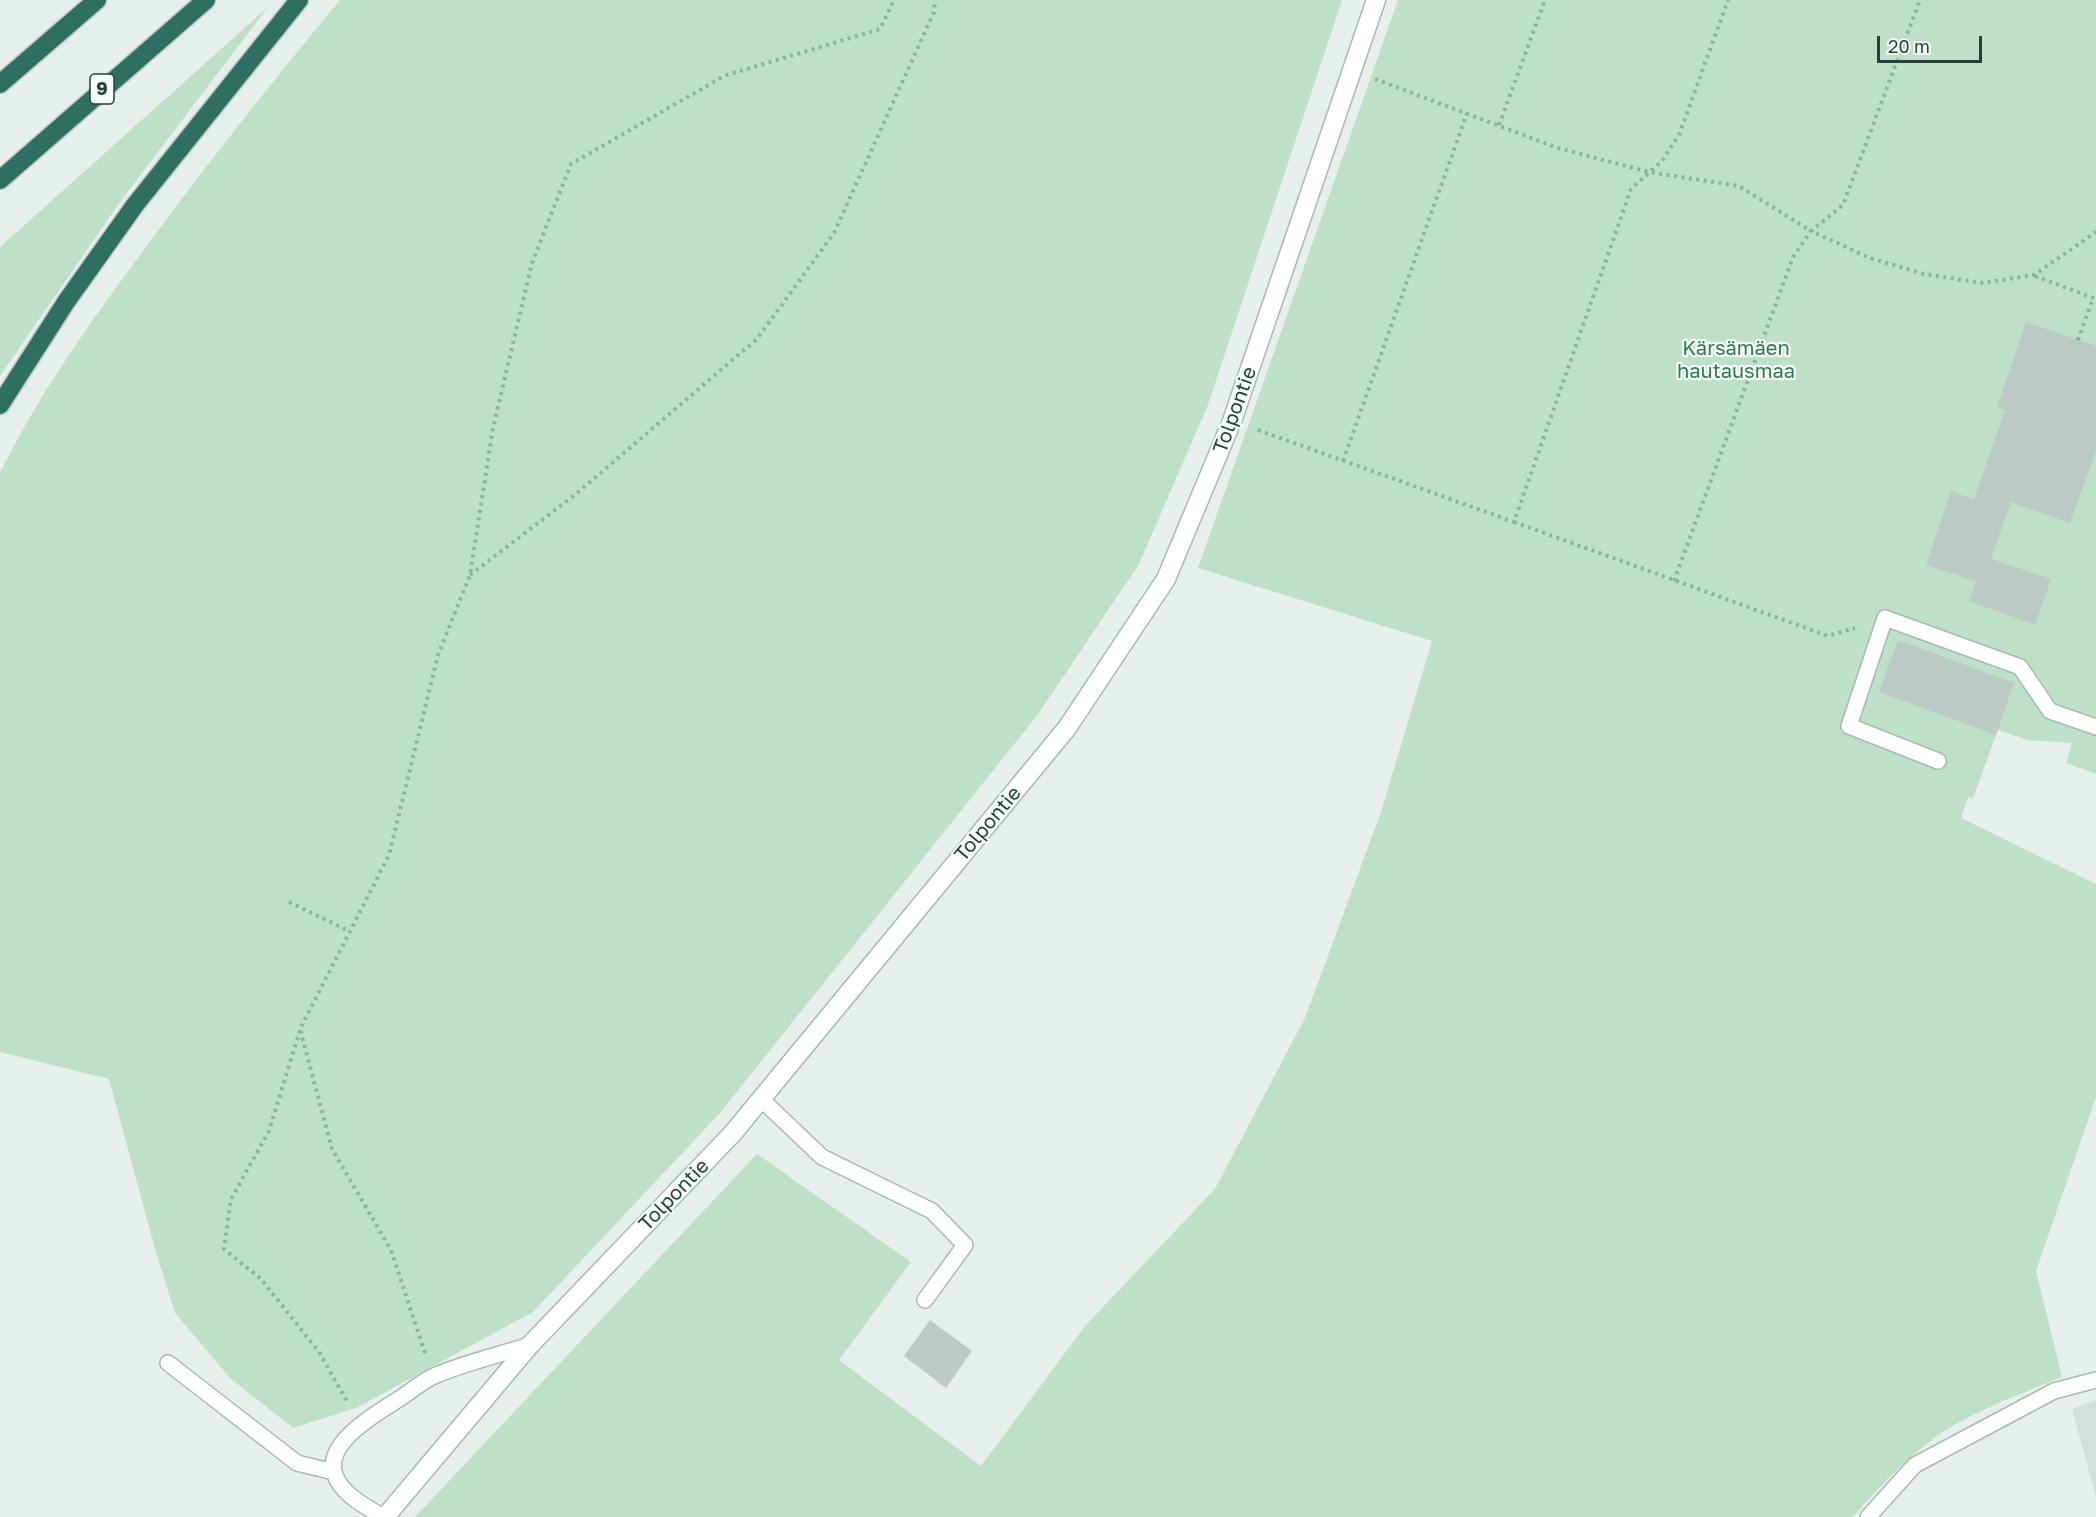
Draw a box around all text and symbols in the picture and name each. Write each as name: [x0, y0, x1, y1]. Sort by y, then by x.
scale bar: [1880, 24, 1985, 62]
text: 20 m: [1888, 35, 1930, 57]
road number: 9: [90, 74, 114, 104]
park label: Kärsämäen hautausmaa: [1677, 337, 1795, 384]
street label: Tolpontie: [1208, 363, 1262, 457]
street label: Tolpontie: [950, 782, 1026, 866]
street label: Tolpontie: [634, 1154, 714, 1236]

